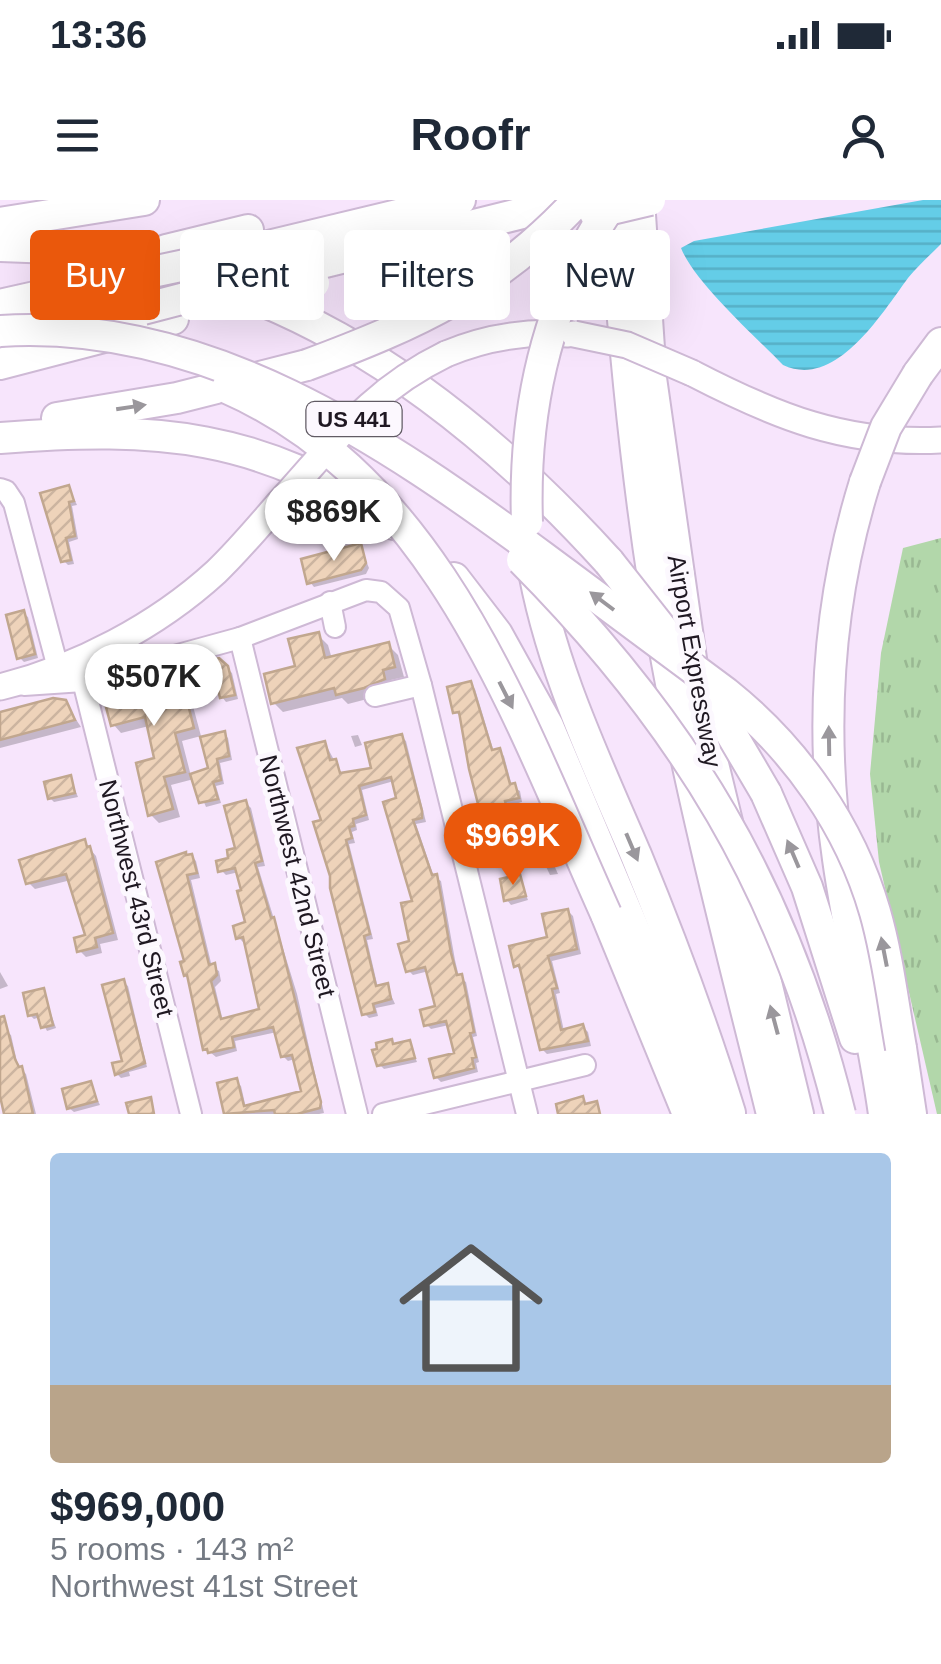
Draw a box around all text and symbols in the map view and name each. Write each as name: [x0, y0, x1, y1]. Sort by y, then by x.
text: 13:36: [50, 14, 147, 56]
icon: menu: [50, 108, 105, 163]
icon: person: [836, 108, 891, 163]
text: Roofr: [411, 109, 530, 160]
chip: Buy: [30, 230, 160, 320]
chip: Rent: [180, 230, 324, 320]
chip: Filters: [344, 230, 510, 320]
chip: New: [530, 230, 670, 320]
one-way arrow: [116, 398, 147, 414]
road number: US 441: [306, 402, 402, 436]
pin: $869K: [264, 479, 404, 564]
text: $869K: [287, 493, 381, 529]
street label: Airport Expressway: [663, 553, 728, 770]
one-way arrow: [589, 591, 615, 611]
pin: $507K: [84, 644, 224, 729]
text: $507K: [107, 658, 201, 694]
one-way arrow: [497, 681, 514, 710]
one-way arrow: [821, 725, 837, 757]
street label: Northwest 42nd Street: [254, 752, 342, 1000]
street label: Northwest 43rd Street: [94, 777, 180, 1019]
pin: $969K: [443, 803, 583, 888]
text: $969K: [466, 817, 560, 853]
one-way arrow: [624, 832, 640, 861]
one-way arrow: [785, 839, 801, 868]
one-way arrow: [876, 936, 892, 967]
one-way arrow: [766, 1004, 781, 1035]
icon: home: [381, 1218, 561, 1398]
text: $969,000: [50, 1483, 225, 1530]
text: 5 rooms · 143 m²: [50, 1531, 294, 1567]
text: Northwest 41st Street: [50, 1568, 358, 1604]

